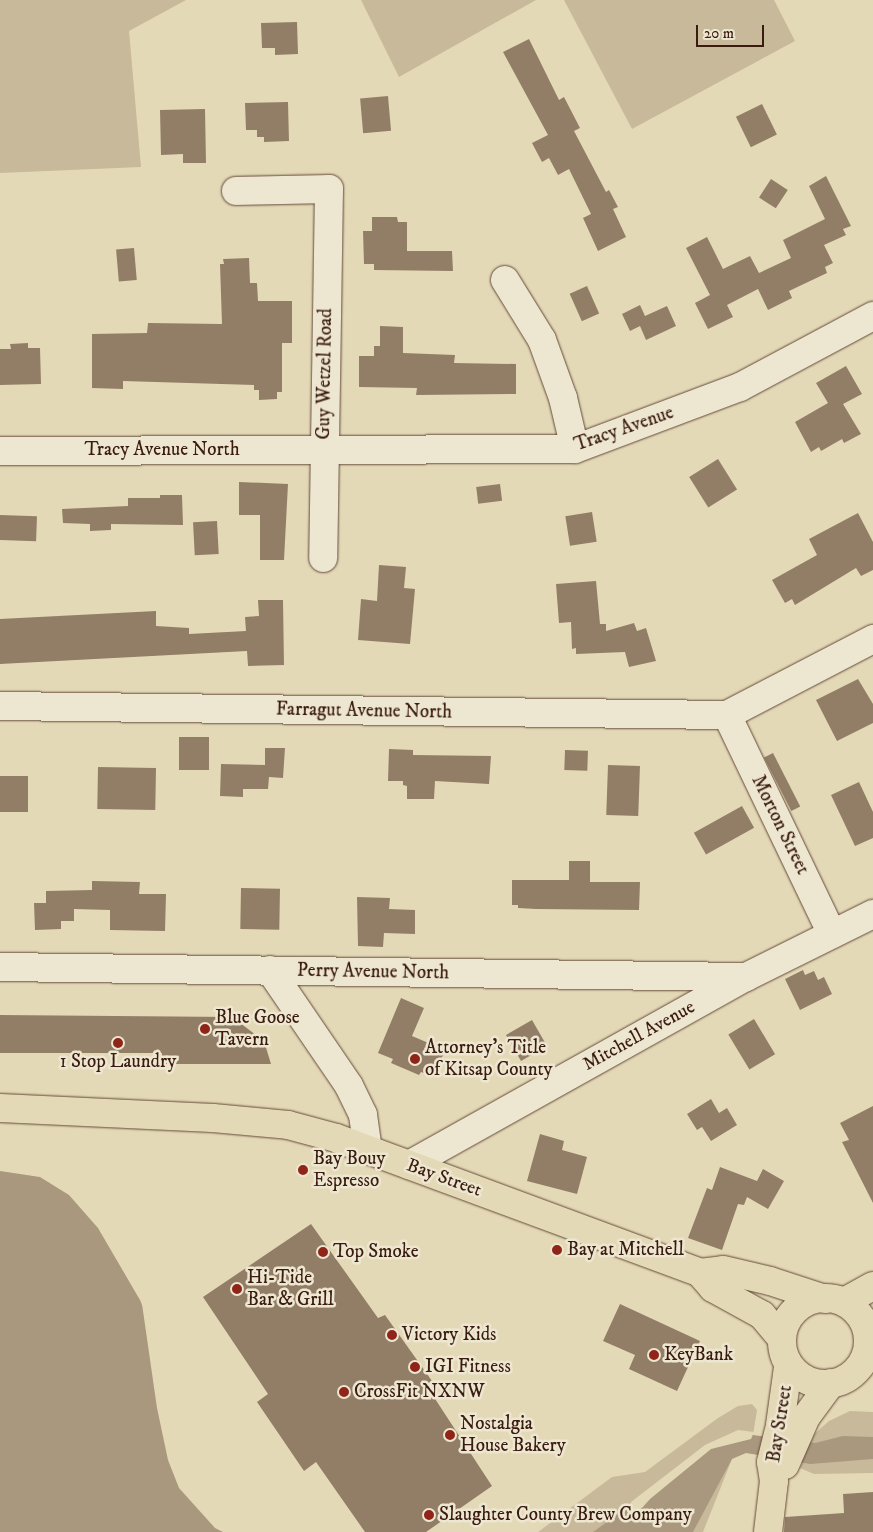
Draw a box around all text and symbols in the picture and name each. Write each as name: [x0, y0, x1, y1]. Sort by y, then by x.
scale bar: [698, 15, 766, 47]
text: 20 m: [704, 24, 734, 43]
street label: Guy Wetzel Road: [312, 308, 338, 440]
street label: Tracy Avenue: [571, 401, 677, 457]
street label: Tracy Avenue North: [84, 439, 240, 461]
street label: Farragut Avenue North: [276, 698, 452, 724]
street label: Morton Street: [746, 772, 814, 878]
street label: Perry Avenue North: [297, 959, 449, 985]
street label: Mitchell Avenue: [579, 996, 699, 1076]
place label: Blue Goose Tavern: [215, 1007, 300, 1051]
marker: Blue Goose Tavern: [199, 1023, 211, 1035]
marker: 1 Stop Laundry: [112, 1037, 124, 1049]
place label: Attorney's Title of Kitsap County: [425, 1037, 553, 1081]
place label: 1 Stop Laundry: [60, 1051, 176, 1073]
marker: Attorney's Title of Kitsap County: [409, 1053, 421, 1065]
place label: Bay Bouy Espresso: [313, 1148, 386, 1192]
street label: Bay Street: [403, 1154, 485, 1202]
marker: Bay Bouy Espresso: [297, 1164, 309, 1176]
place label: Bay at Mitchell: [567, 1239, 684, 1261]
place label: Top Smoke: [333, 1241, 419, 1263]
marker: Bay at Mitchell: [551, 1244, 563, 1256]
marker: Top Smoke: [317, 1246, 329, 1258]
place label: Hi-Tide Bar & Grill: [247, 1267, 334, 1311]
marker: Hi-Tide Bar & Grill: [231, 1283, 243, 1295]
place label: Victory Kids: [402, 1324, 496, 1346]
marker: Victory Kids: [386, 1329, 398, 1341]
place label: KeyBank: [664, 1344, 733, 1366]
marker: KeyBank: [648, 1349, 660, 1361]
place label: IGI Fitness: [425, 1356, 511, 1378]
marker: IGI Fitness: [409, 1361, 421, 1373]
place label: CrossFit NXNW: [354, 1381, 485, 1403]
street label: Bay Street: [763, 1384, 797, 1464]
marker: CrossFit NXNW: [338, 1386, 350, 1398]
place label: Nostalgia House Bakery: [460, 1413, 566, 1457]
marker: Nostalgia House Bakery: [444, 1429, 456, 1441]
place label: Slaughter County Brew Company: [439, 1504, 692, 1526]
marker: Slaughter County Brew Company: [423, 1509, 435, 1521]

